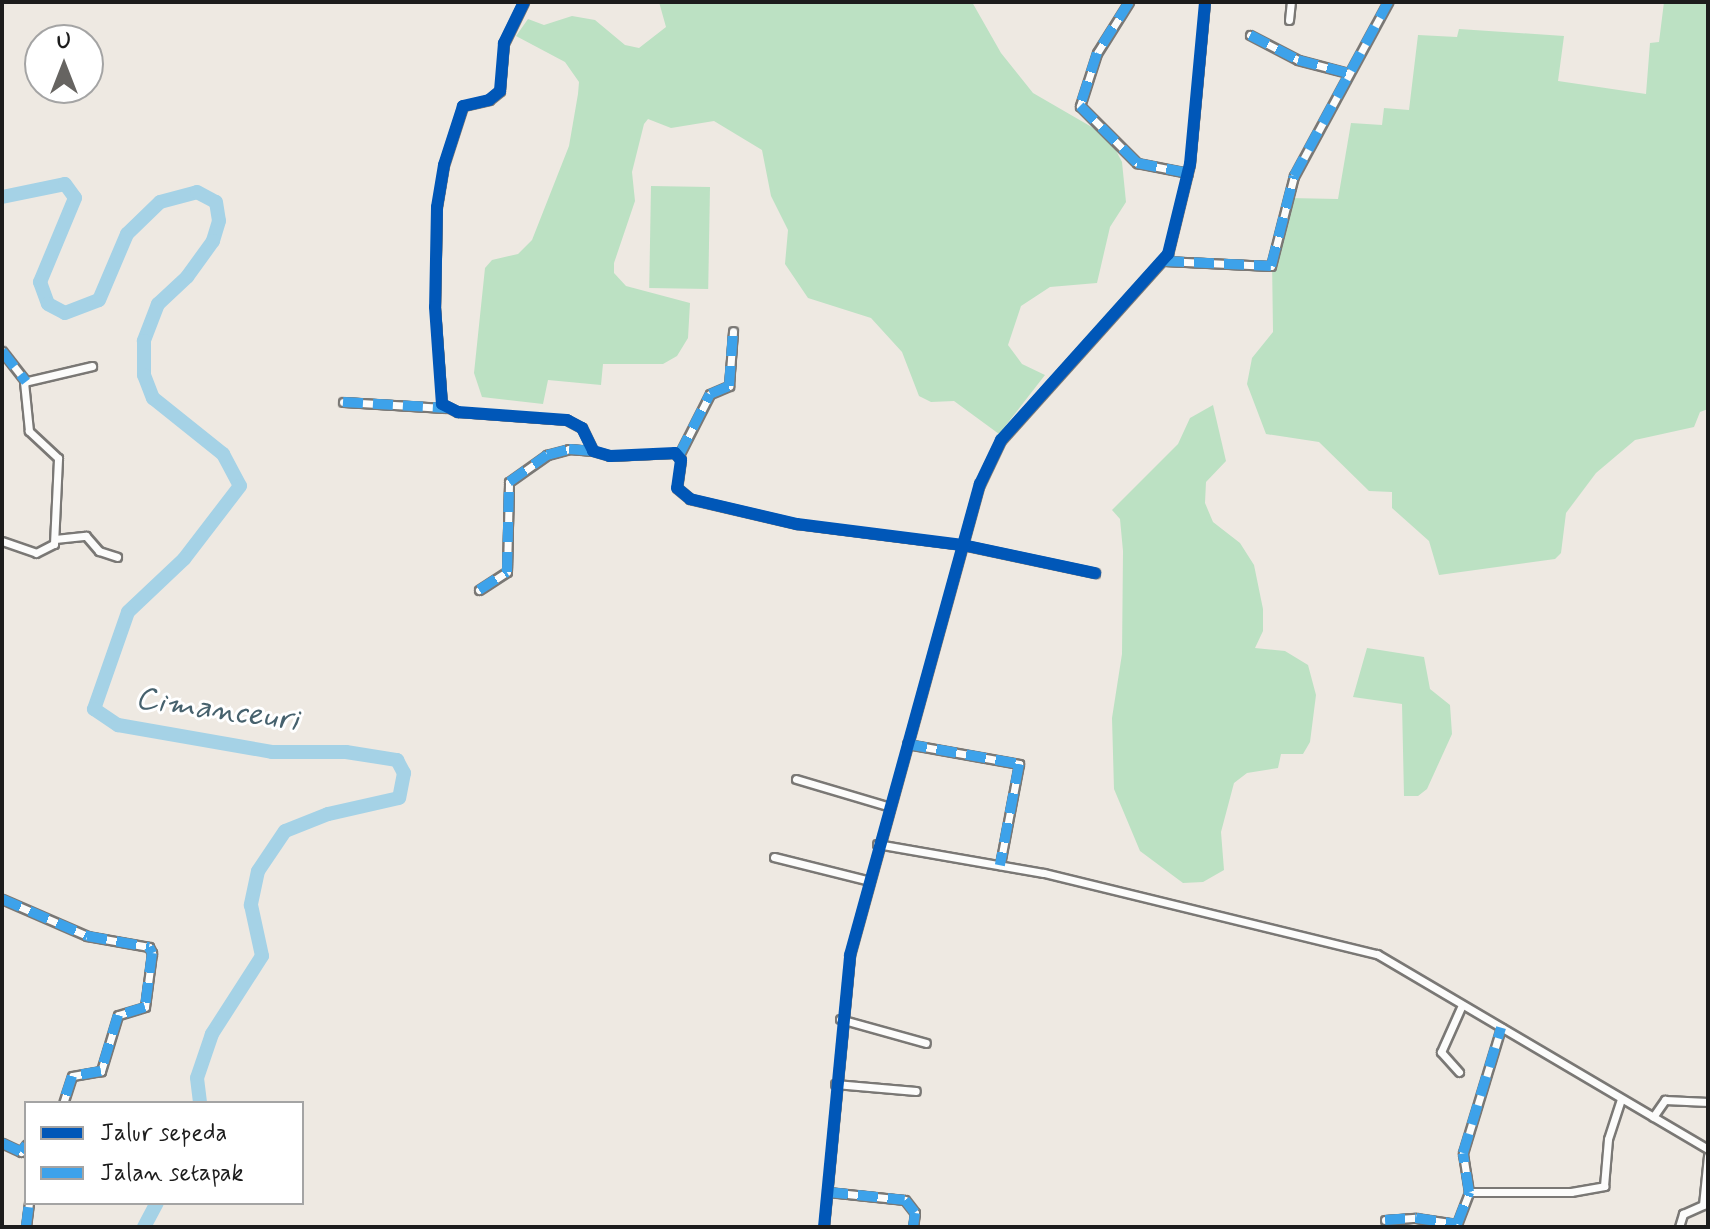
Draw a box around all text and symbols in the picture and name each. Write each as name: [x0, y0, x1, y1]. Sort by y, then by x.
north arrow: [24, 24, 104, 104]
text: U: [57, 28, 71, 56]
water label: Cimanceuri: [133, 680, 301, 740]
legend: [24, 1101, 304, 1205]
text: Jalur sepeda: [100, 1118, 227, 1149]
text: Jalan setapak: [100, 1158, 244, 1189]

